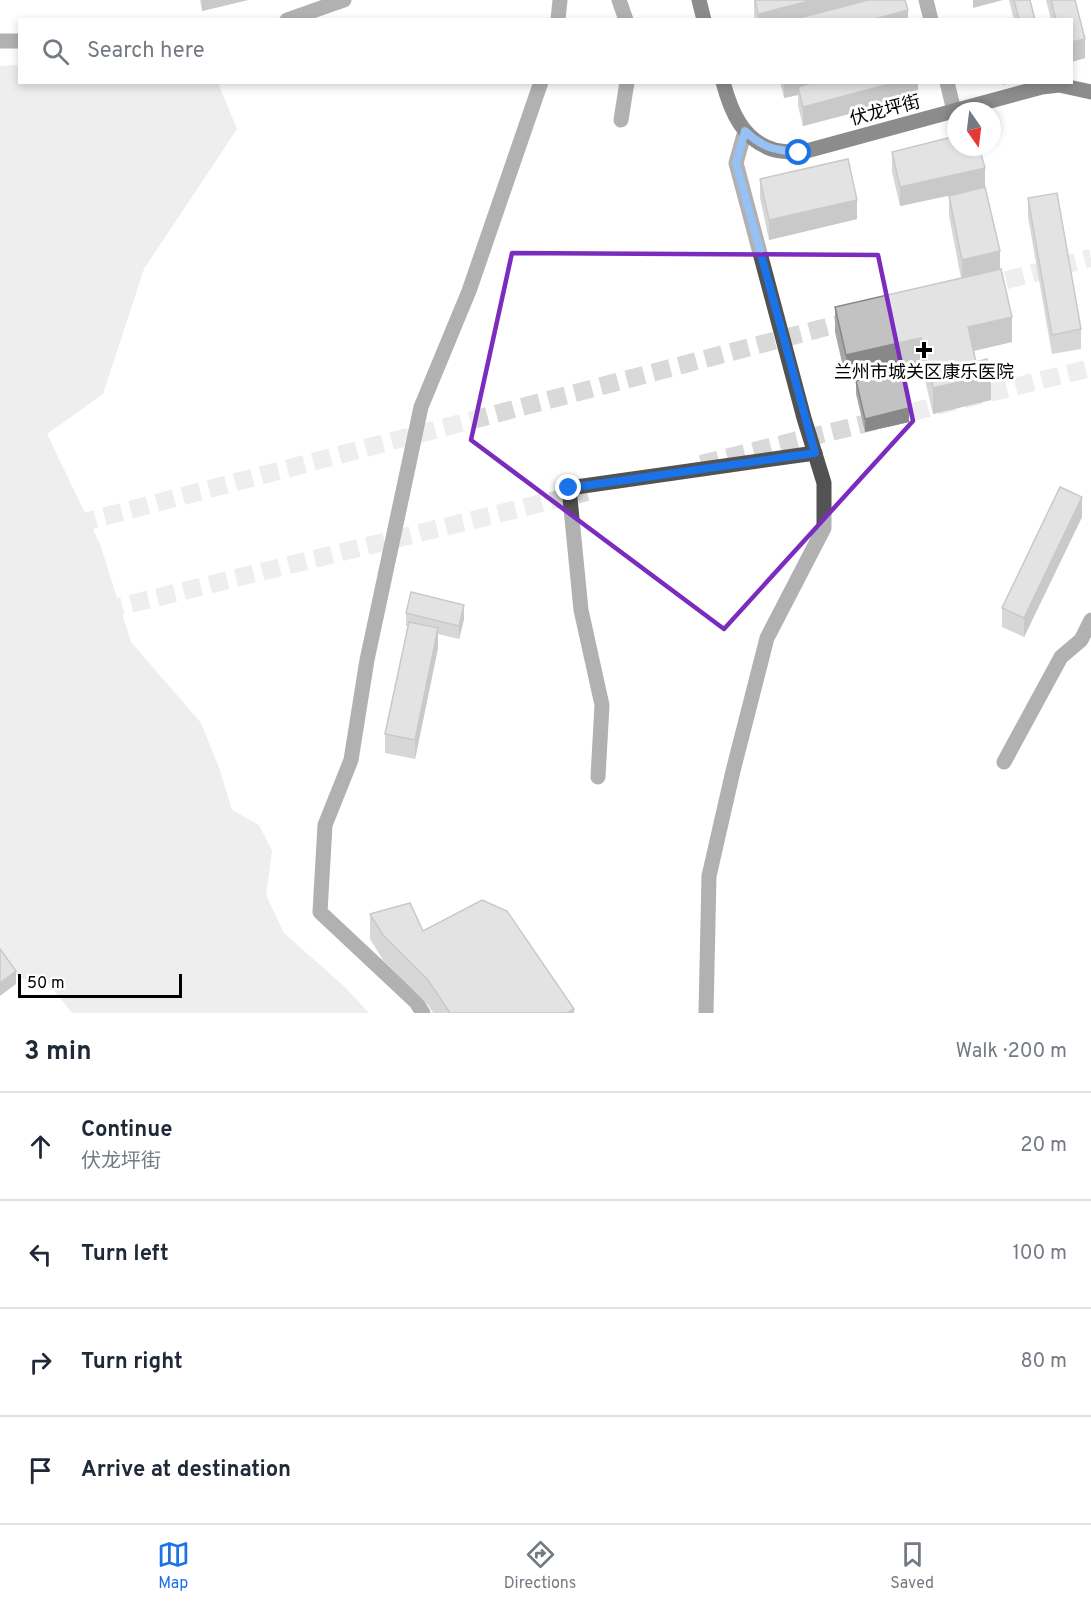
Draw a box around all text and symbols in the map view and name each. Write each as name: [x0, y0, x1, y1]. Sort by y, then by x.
search box: [18, 18, 1073, 84]
icon: search: [39, 35, 72, 68]
text: Search here: [87, 38, 205, 65]
street label: 伏龙坪街: [848, 91, 923, 132]
north arrow: [947, 102, 1001, 156]
route start: [785, 139, 811, 165]
marker: 兰州市城关区康乐医院: [915, 341, 933, 359]
place label: 兰州市城关区康乐医院: [834, 362, 1014, 385]
route end: [555, 474, 581, 500]
scale bar: [18, 971, 182, 998]
text: 50 m: [27, 974, 65, 994]
text: 3 min: [24, 1036, 92, 1069]
text: Walk · 200 m: [956, 1039, 1067, 1065]
text: Continue: [81, 1117, 172, 1144]
icon: ahead: [24, 1130, 57, 1163]
text: 20 m: [1020, 1133, 1067, 1159]
text: 伏龙坪街: [81, 1149, 161, 1175]
icon: left: [24, 1238, 57, 1271]
text: Turn left: [81, 1241, 169, 1268]
text: 100 m: [1012, 1241, 1067, 1267]
icon: right: [24, 1346, 57, 1379]
text: Turn right: [81, 1349, 183, 1376]
text: 80 m: [1021, 1349, 1067, 1375]
icon: arrive: [24, 1454, 57, 1487]
text: Arrive at destination: [81, 1457, 291, 1484]
tab: Map: [157, 1538, 190, 1594]
tab: Directions: [504, 1538, 576, 1594]
tab: Saved: [890, 1538, 934, 1594]

